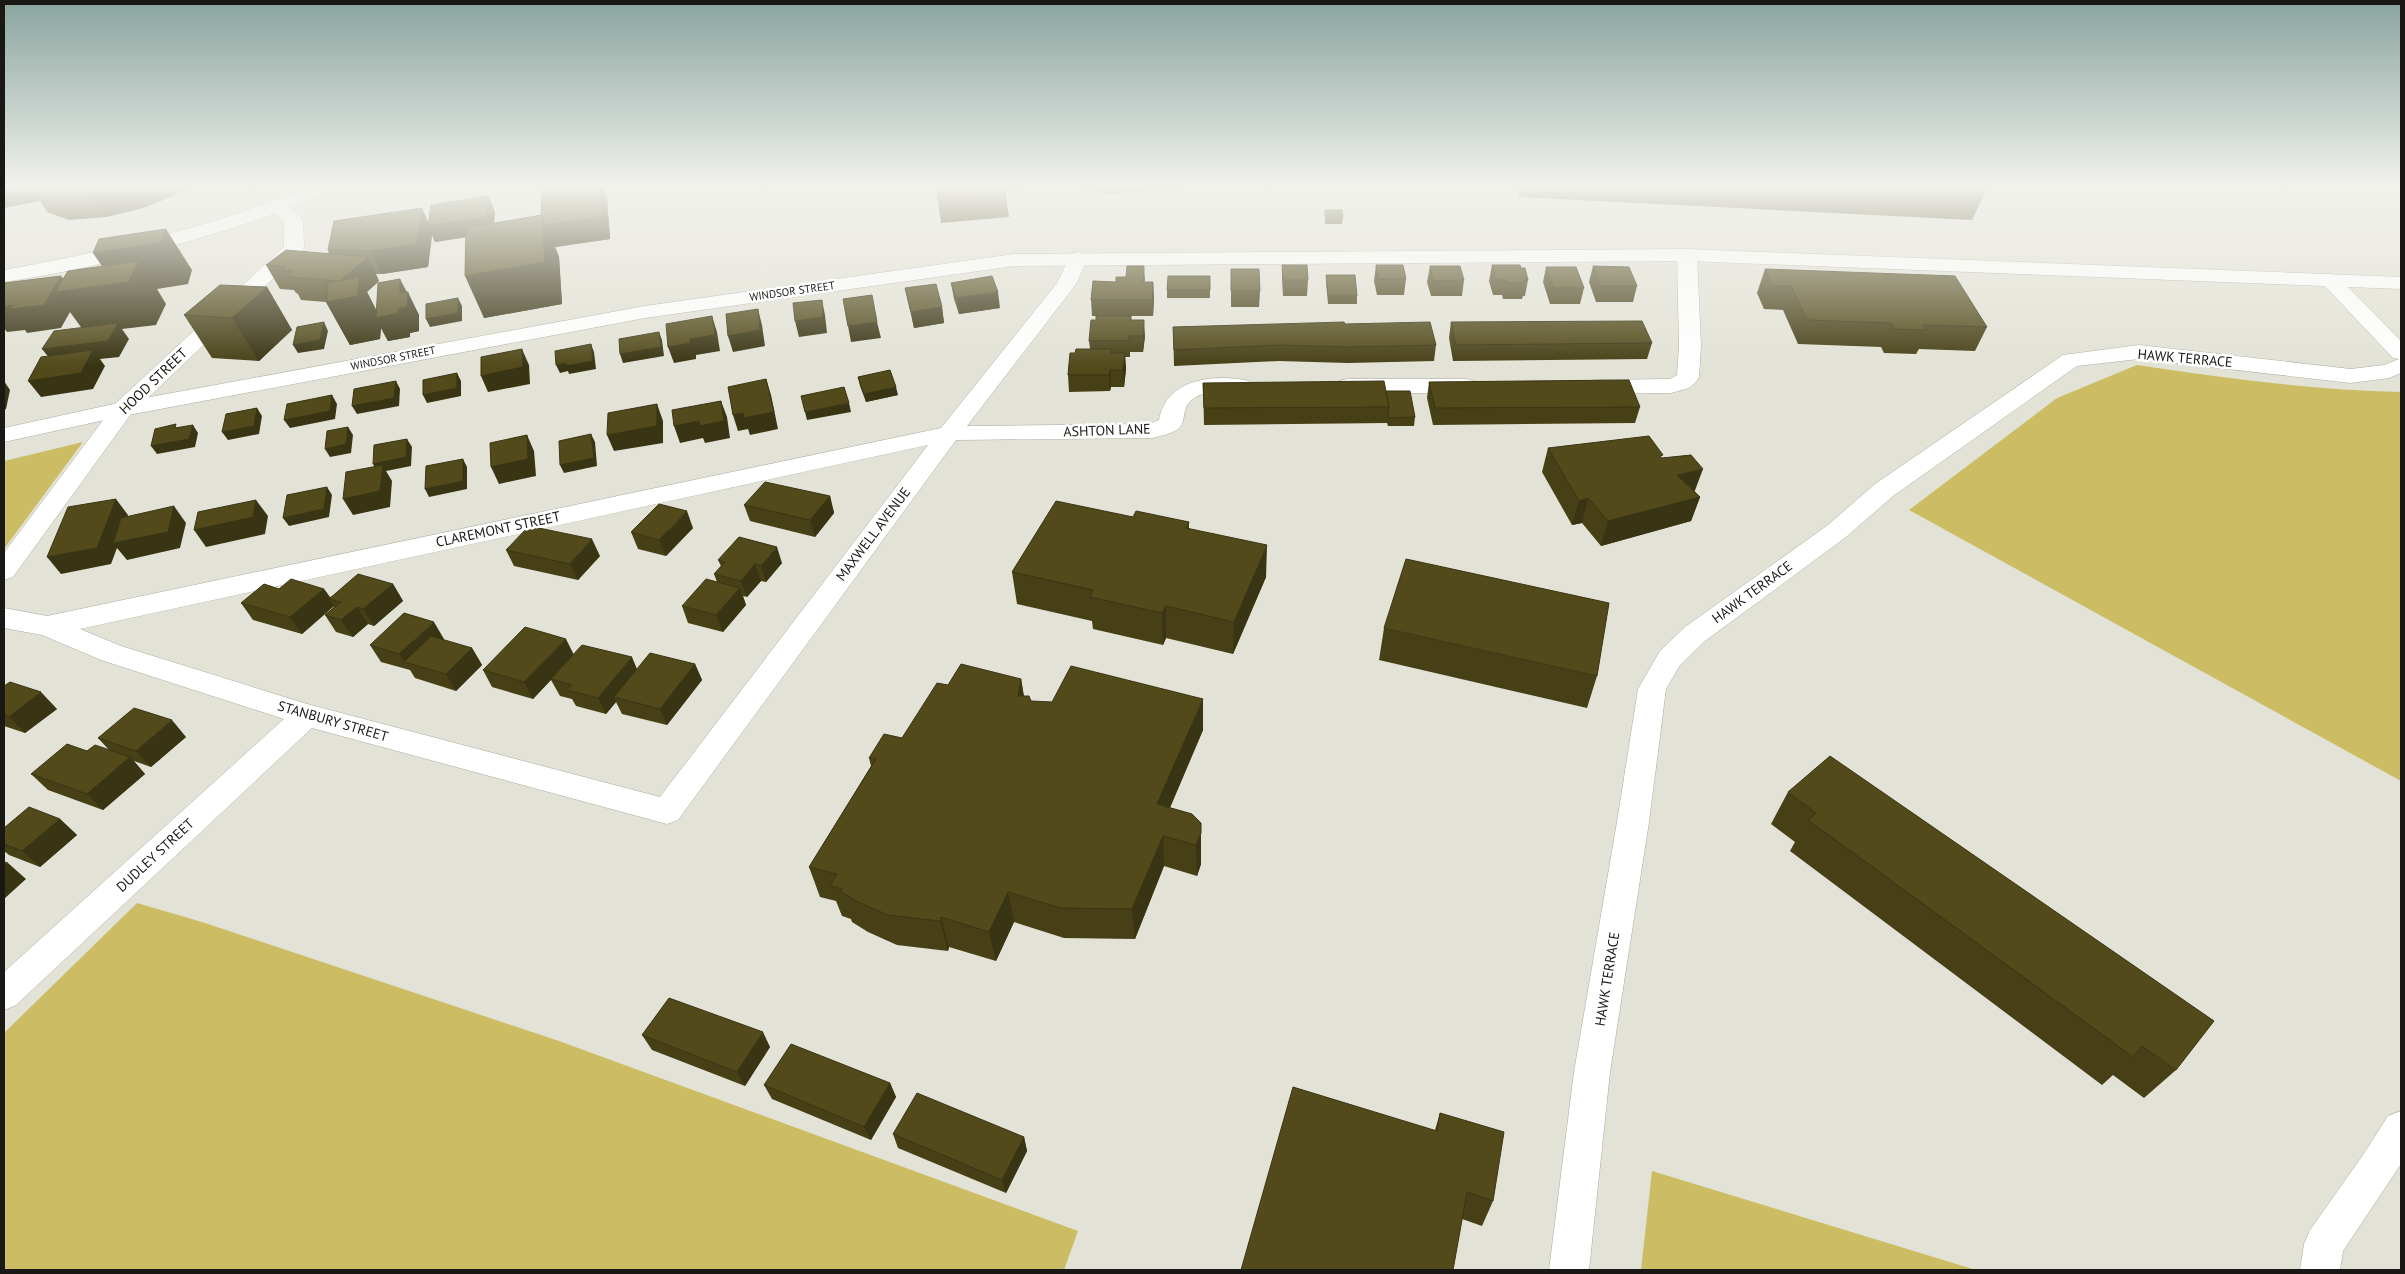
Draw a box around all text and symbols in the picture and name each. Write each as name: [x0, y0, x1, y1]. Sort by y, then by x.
street label: WINDSOR STREET: [748, 278, 836, 304]
street label: WINDSOR STREET: [349, 343, 437, 373]
street label: HOOD STREET: [115, 344, 191, 418]
street label: HAWK TERRACE: [2137, 345, 2233, 371]
street label: ASHTON LANE: [1063, 419, 1151, 441]
street label: MAXWELL AVENUE: [832, 484, 914, 584]
street label: CLAREMONT STREET: [434, 507, 562, 551]
street label: HAWK TERRACE: [1708, 557, 1796, 627]
street label: STANBURY STREET: [276, 697, 391, 745]
street label: DUDLEY STREET: [112, 814, 198, 896]
street label: HAWK TERRACE: [1591, 931, 1623, 1027]

